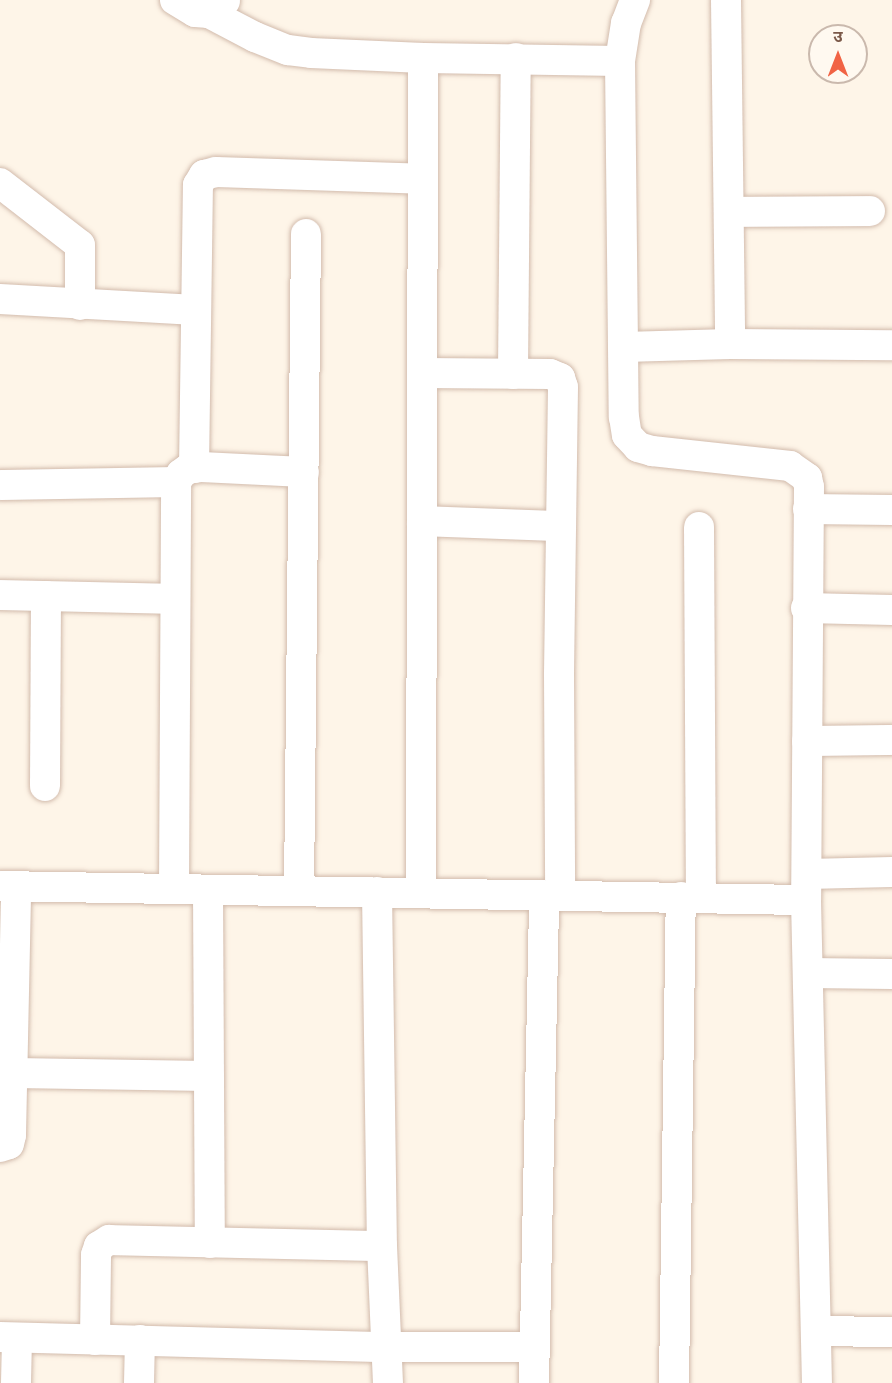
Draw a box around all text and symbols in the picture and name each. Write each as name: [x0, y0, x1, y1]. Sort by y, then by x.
north arrow: [808, 24, 868, 84]
text: उ: [833, 28, 843, 48]

